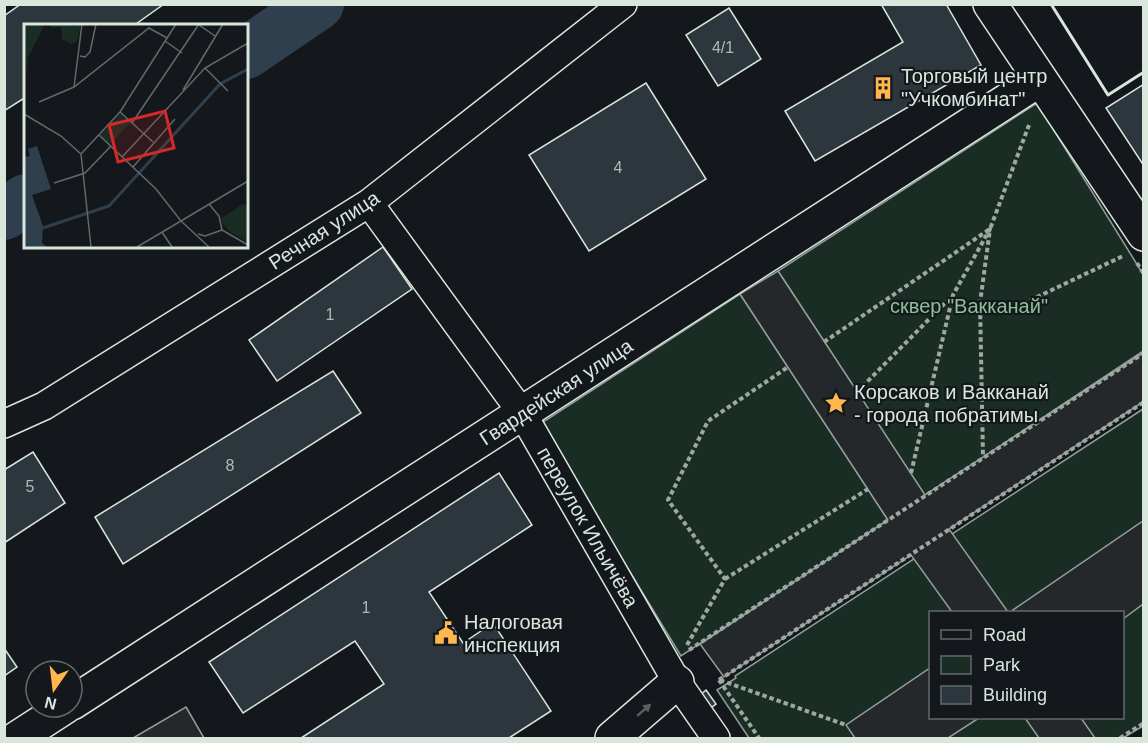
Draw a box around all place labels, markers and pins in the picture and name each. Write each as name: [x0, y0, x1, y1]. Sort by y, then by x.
place label: Торговый центр "Учкомбинат": [901, 65, 1047, 110]
building icon: Торговый центр "Учкомбинат": [870, 75, 896, 101]
place label: Корсаков и Вакканай - города побратимы: [854, 381, 1049, 426]
place icon: Корсаков и Вакканай - города побратимы: [823, 390, 849, 416]
place label: Налоговая инспекция: [464, 611, 563, 656]
public building icon: Налоговая инспекция: [433, 620, 459, 646]

